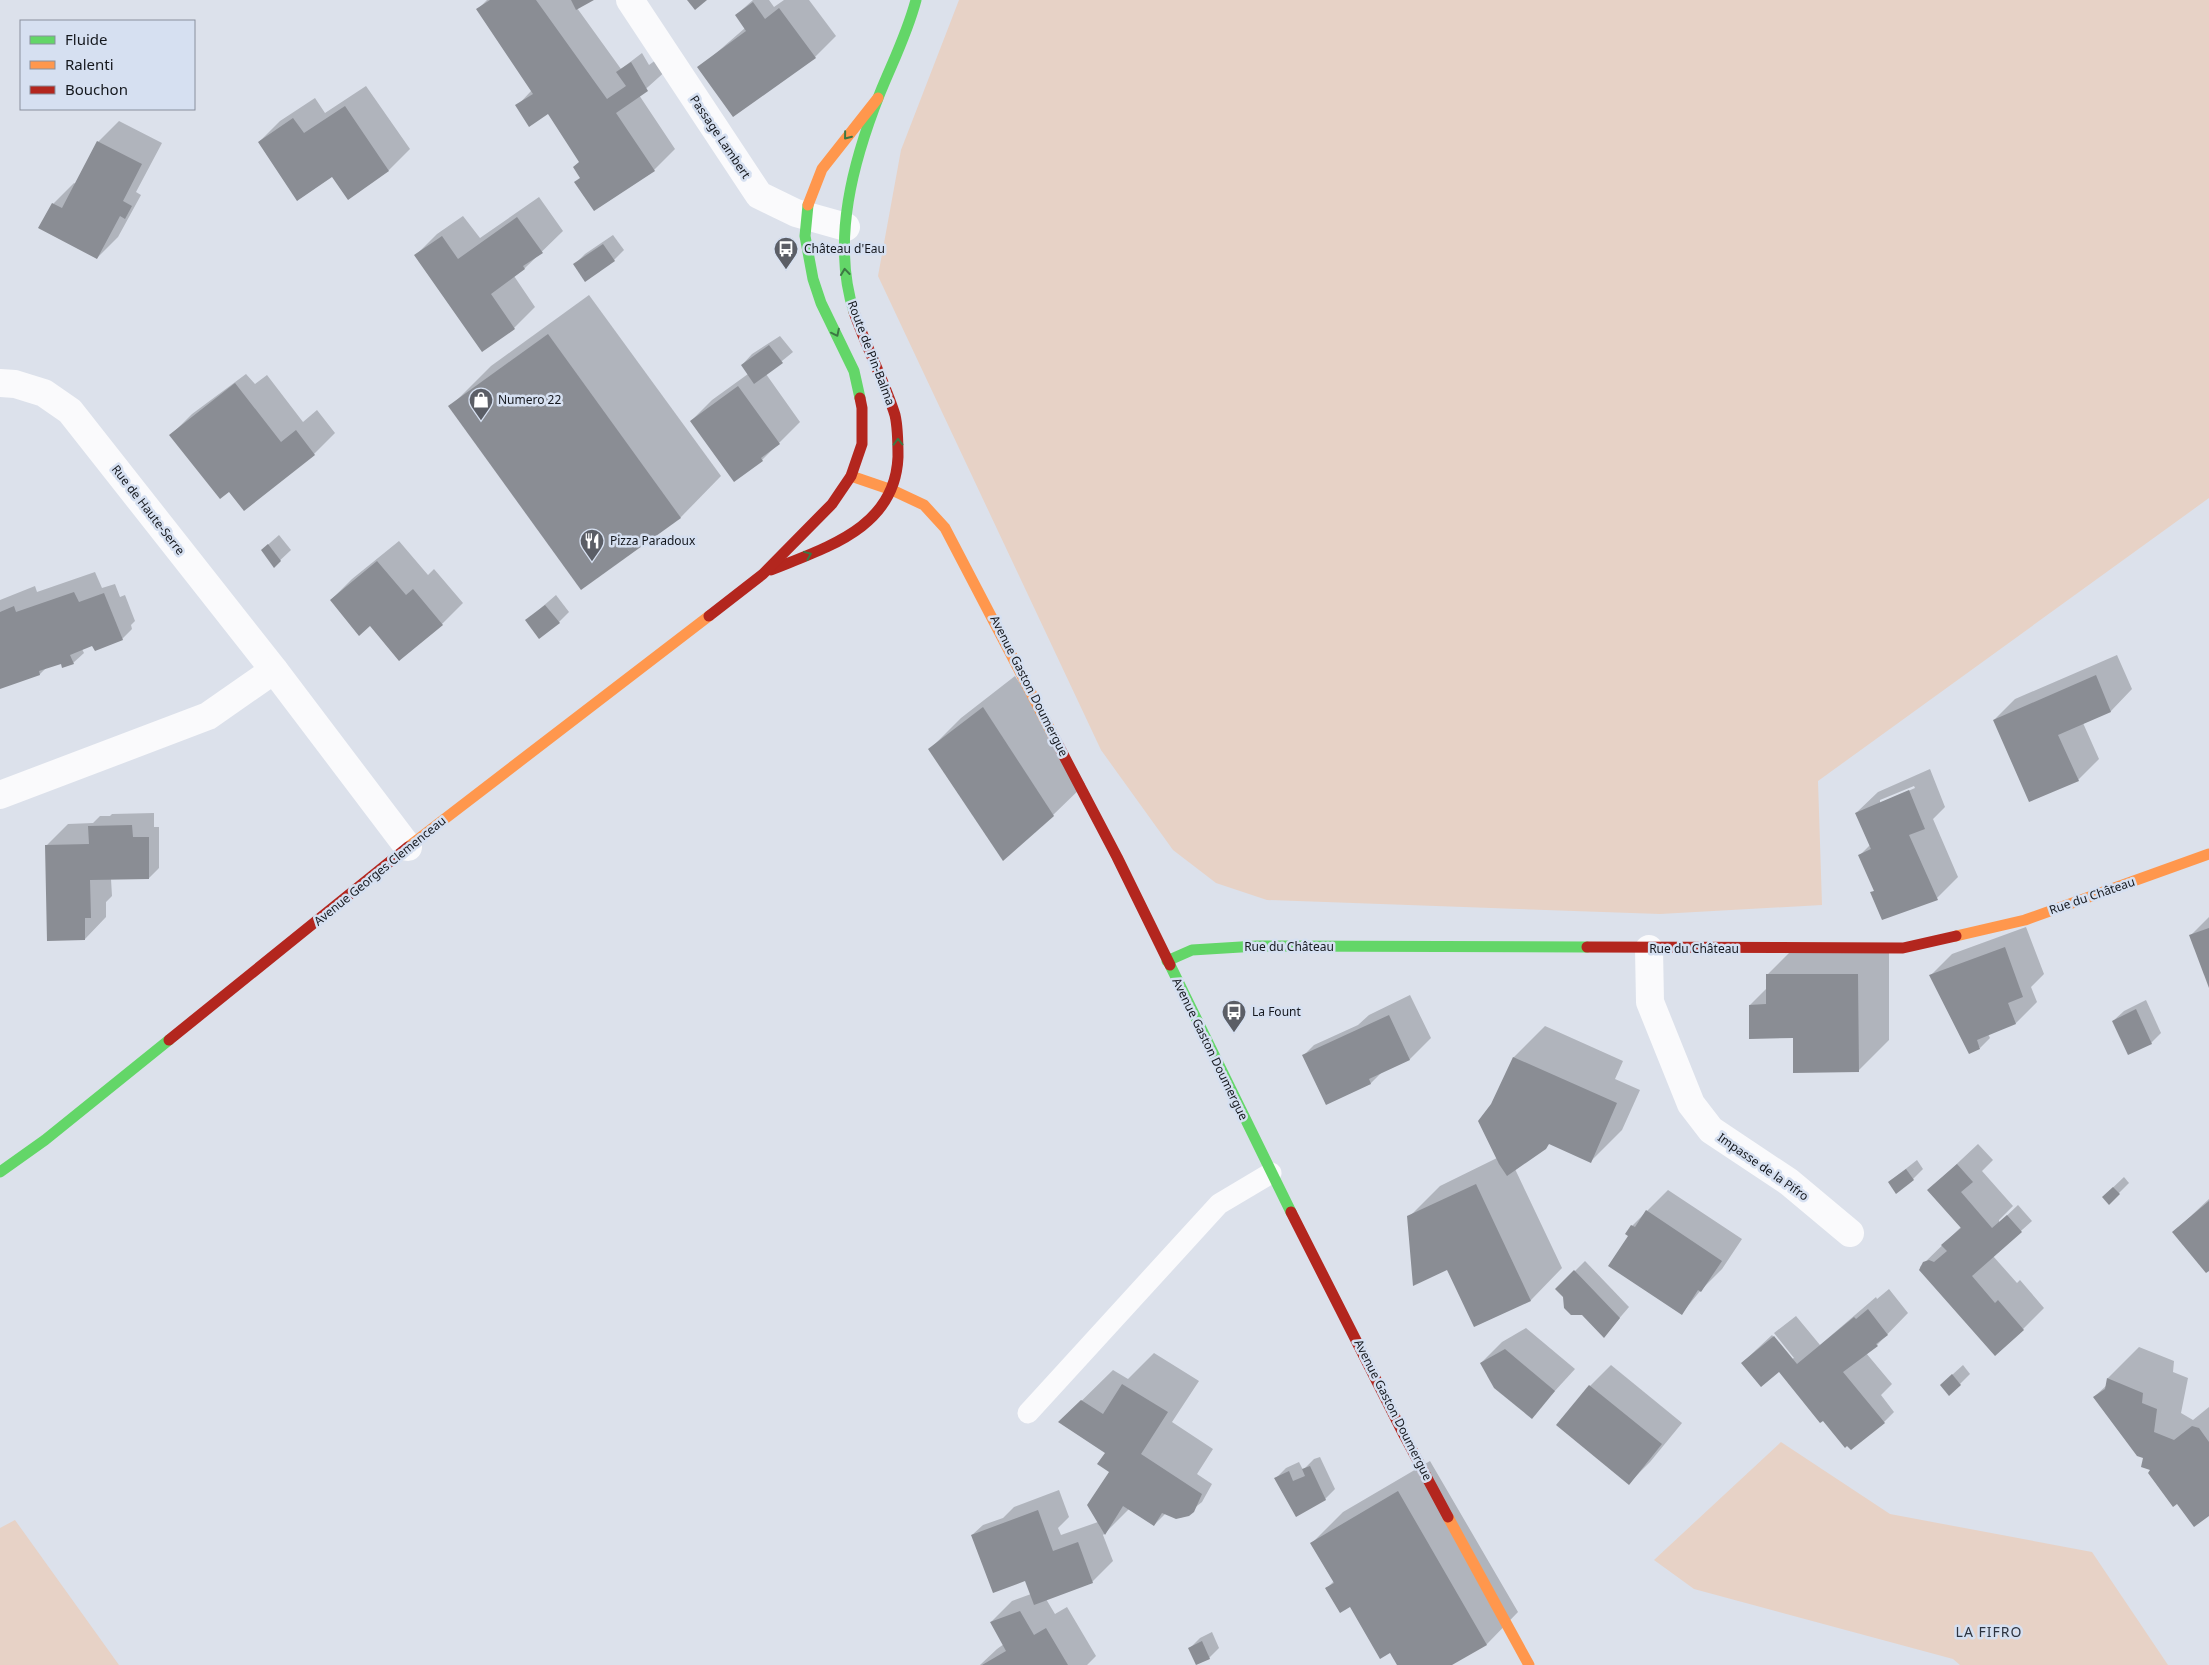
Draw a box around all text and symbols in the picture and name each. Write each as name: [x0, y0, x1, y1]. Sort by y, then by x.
legend: [20, 20, 195, 110]
text: Fluide: [65, 29, 107, 49]
text: Ralenti: [65, 54, 114, 74]
text: Bouchon: [65, 79, 128, 99]
street label: Passage Lambert: [686, 92, 755, 182]
one-way arrow: [844, 130, 853, 139]
bus stop icon: Château d'Eau: [773, 236, 799, 270]
place label: Château d'Eau: [804, 240, 885, 257]
one-way arrow: [840, 267, 851, 275]
street label: Route de Pin-Balma: [844, 298, 899, 408]
one-way arrow: [830, 328, 840, 337]
shop icon: Numero 22: [468, 387, 494, 421]
place label: Numero 22: [498, 391, 561, 408]
one-way arrow: [893, 438, 904, 446]
street label: Rue de Haute-Serre: [108, 461, 189, 558]
restaurant icon: Pizza Paradoux: [579, 528, 605, 562]
place label: Pizza Paradoux: [610, 532, 696, 549]
one-way arrow: [803, 551, 812, 562]
street label: Avenue Gaston Doumergue: [986, 612, 1073, 760]
street label: Avenue Georges Clemenceau: [310, 812, 449, 929]
street label: Rue du Château: [2047, 873, 2137, 918]
street label: Rue du Château: [1244, 938, 1334, 955]
street label: Rue du Château: [1649, 940, 1739, 957]
street label: Avenue Gaston Doumergue: [1169, 975, 1252, 1123]
bus stop icon: La Fount: [1221, 999, 1247, 1033]
place label: La Fount: [1252, 1003, 1301, 1020]
street label: Impasse de la Pifro: [1714, 1129, 1812, 1204]
street label: Avenue Gaston Doumergue: [1350, 1336, 1437, 1484]
district label: LA FIFRO: [1956, 1622, 2022, 1641]

